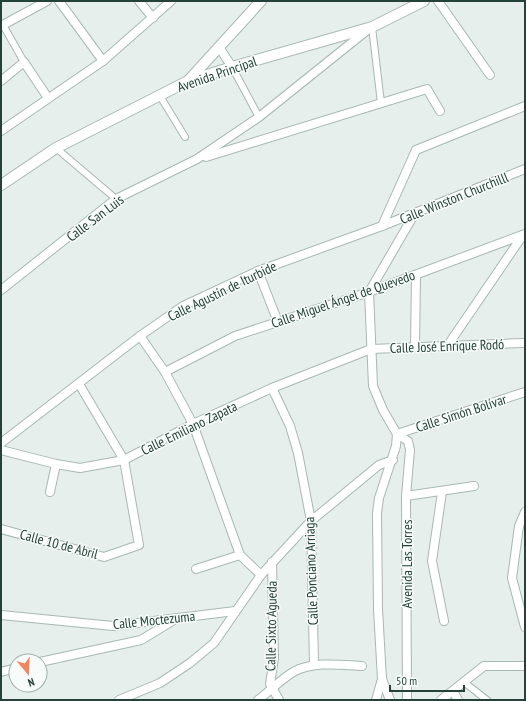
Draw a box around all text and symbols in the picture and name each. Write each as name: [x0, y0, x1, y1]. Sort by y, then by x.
street label: Avenida Principal: [175, 52, 260, 96]
street label: Calle Winston Churchilll: [397, 168, 512, 228]
street label: Calle San Luis: [63, 190, 127, 245]
street label: Calle Agustín de Iturbide: [165, 257, 280, 325]
street label: Calle Miguel Ángel de Quevedo: [269, 266, 417, 332]
street label: Calle José Enrique Rodó: [390, 335, 504, 357]
street label: Calle Simón Bolívar: [413, 390, 509, 436]
street label: Calle Emiliano Zapata: [138, 397, 240, 459]
street label: Calle Ponciano Arriaga: [300, 517, 322, 625]
street label: Avenida Las Torres: [398, 519, 416, 608]
street label: Calle 10 de Abril: [18, 525, 101, 563]
street label: Calle Sixto Agueda: [261, 581, 281, 671]
street label: Calle Moctezuma: [112, 607, 196, 633]
north arrow: [8, 653, 48, 693]
scale bar: [390, 667, 464, 693]
text: 50 m: [396, 673, 417, 688]
text: N: [26, 675, 36, 690]

